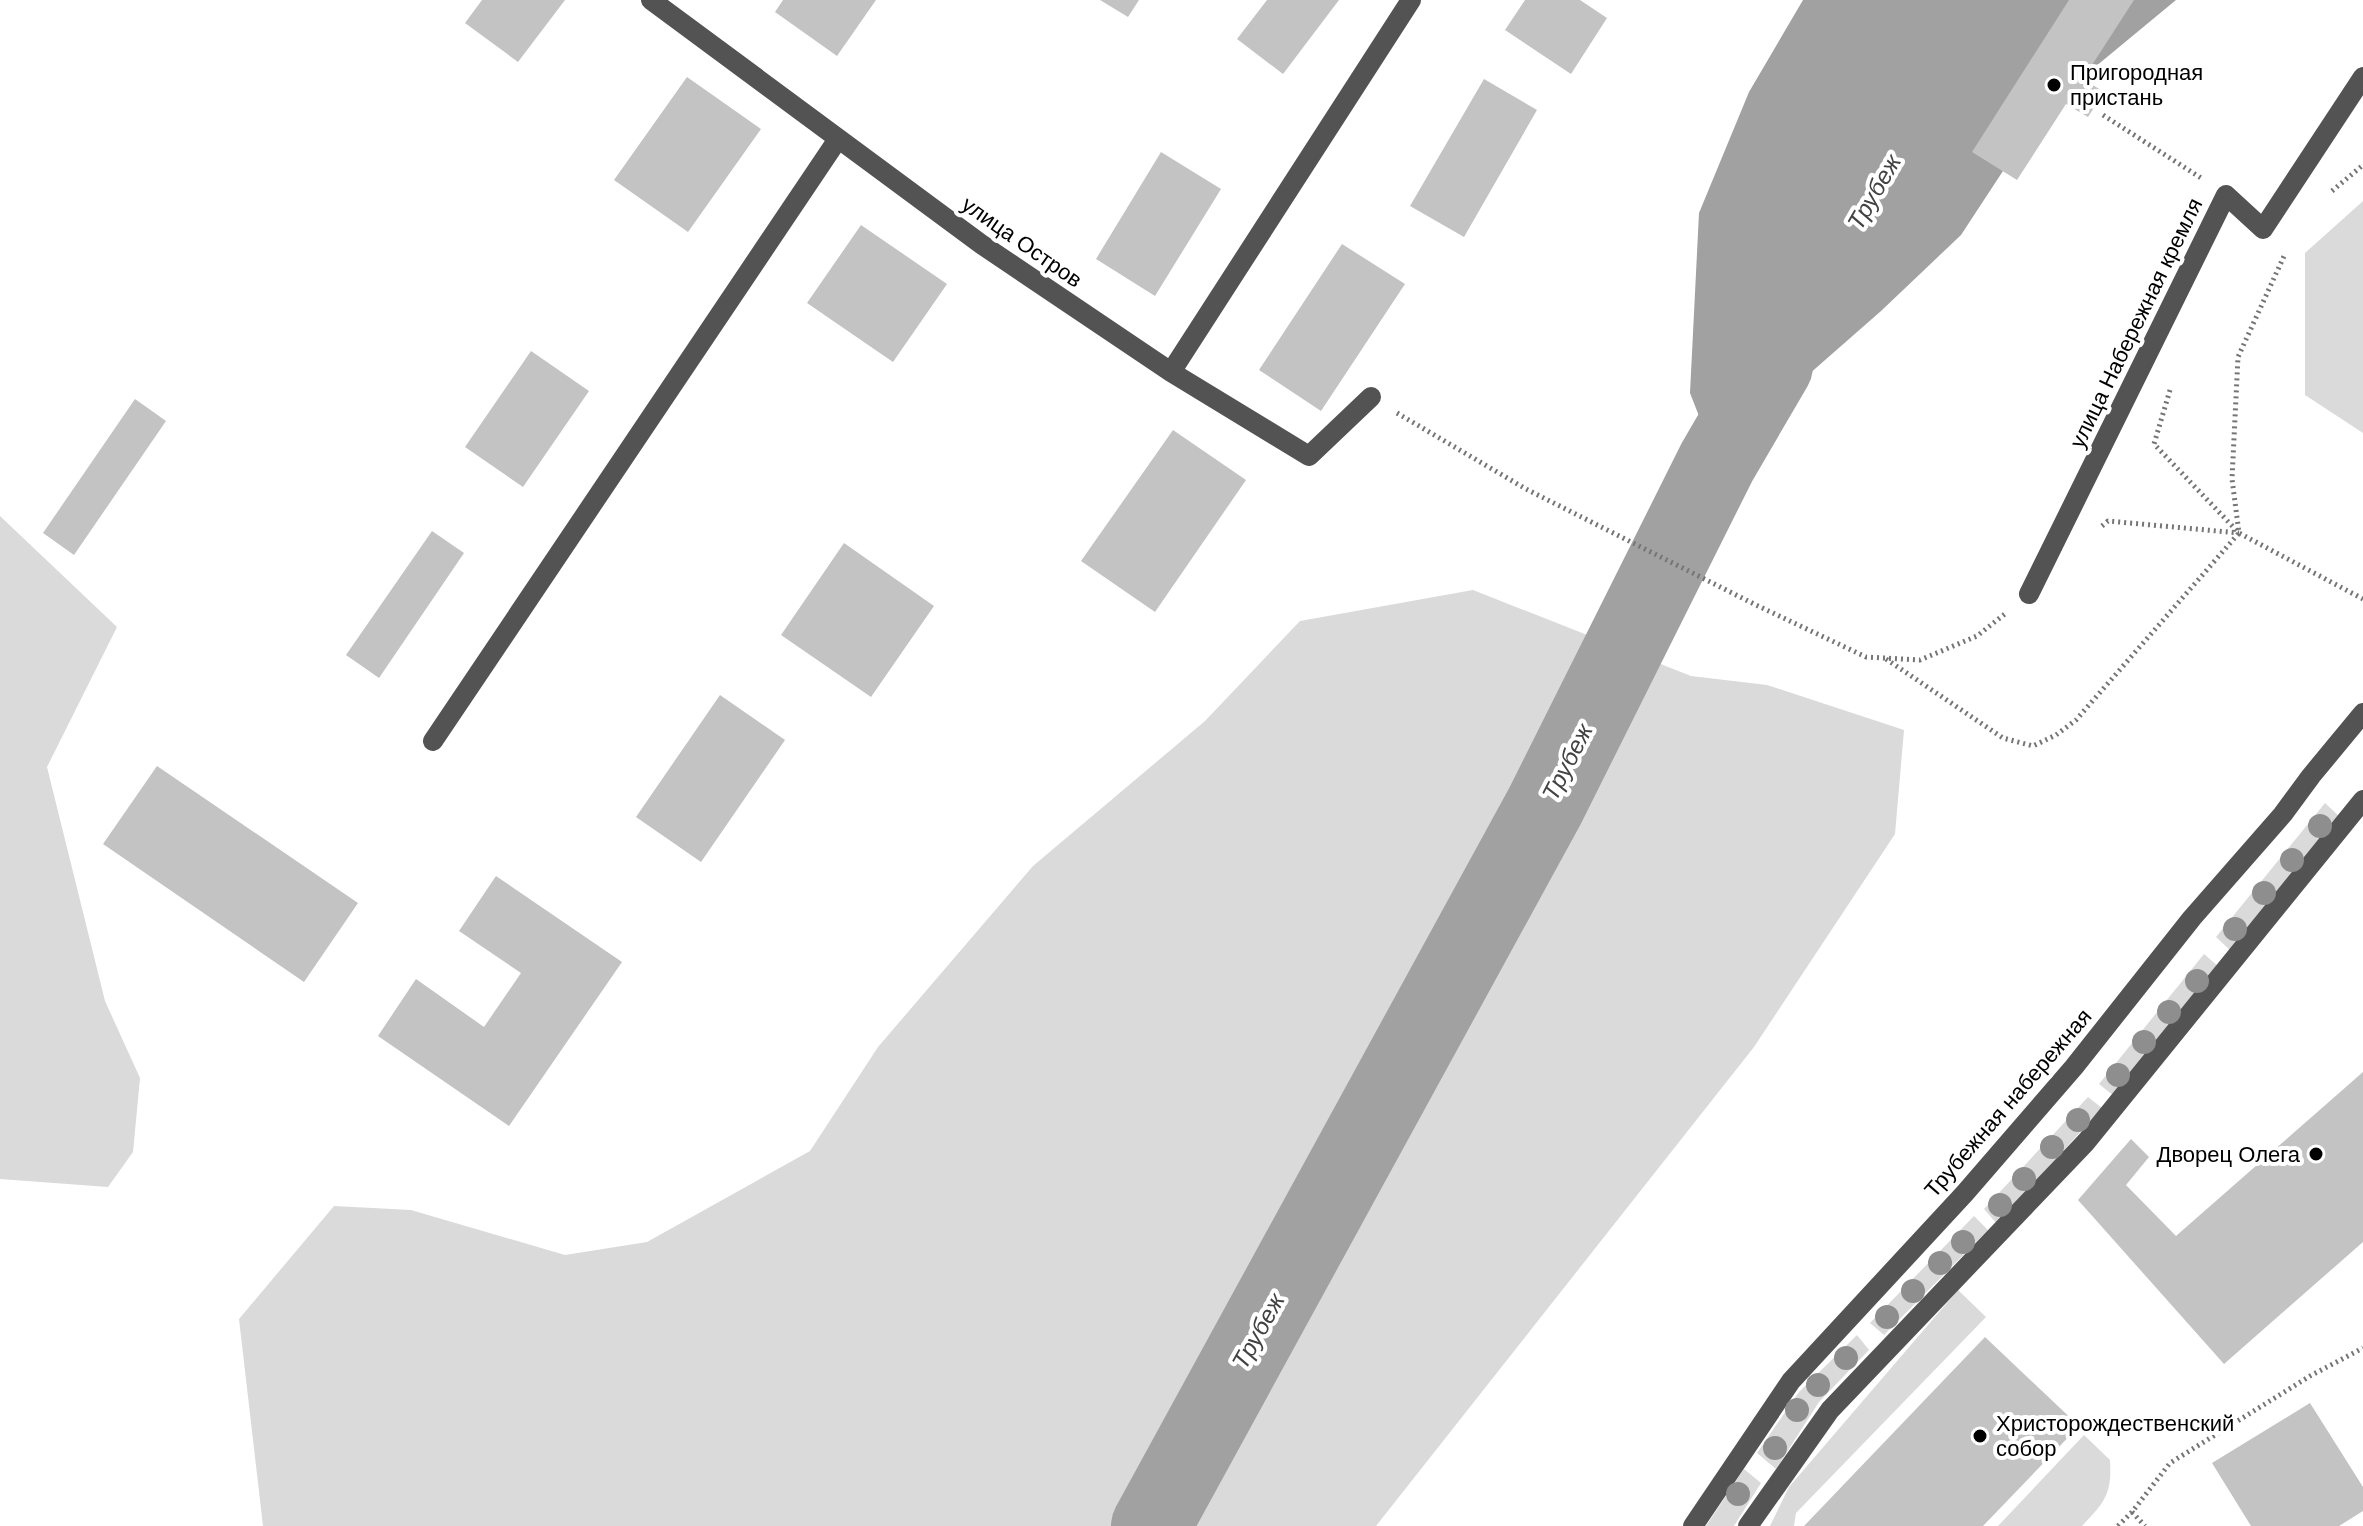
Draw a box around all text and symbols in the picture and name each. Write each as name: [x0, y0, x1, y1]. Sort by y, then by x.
place label: Пригородная пристань: [2070, 60, 2203, 110]
marker: Пригородная пристань: [2045, 76, 2063, 94]
water label: Трубеж: [1842, 148, 1907, 234]
street label: улица Остров: [957, 191, 1087, 293]
street label: улица Набережная кремля: [2065, 194, 2207, 452]
water label: Трубеж: [1536, 718, 1598, 805]
street label: Трубежная набережная: [1919, 1004, 2097, 1202]
place label: Дворец Олега: [2157, 1142, 2301, 1167]
marker: Дворец Олега: [2307, 1145, 2325, 1163]
water label: Трубеж: [1226, 1287, 1290, 1373]
place label: Христорождественский собор: [1996, 1411, 2234, 1461]
marker: Христорождественский собор: [1971, 1427, 1989, 1445]

